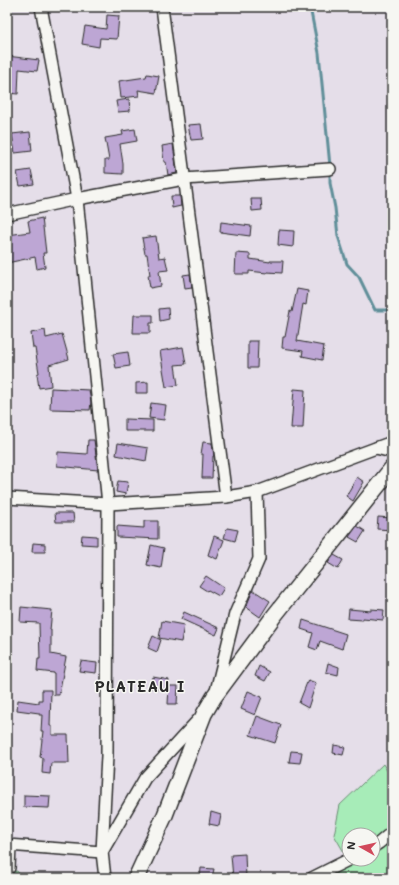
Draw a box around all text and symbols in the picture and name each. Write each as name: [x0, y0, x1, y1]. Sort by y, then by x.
district label: PLATEAU I: [95, 676, 185, 696]
north arrow: [341, 827, 381, 867]
text: N: [343, 840, 359, 851]

